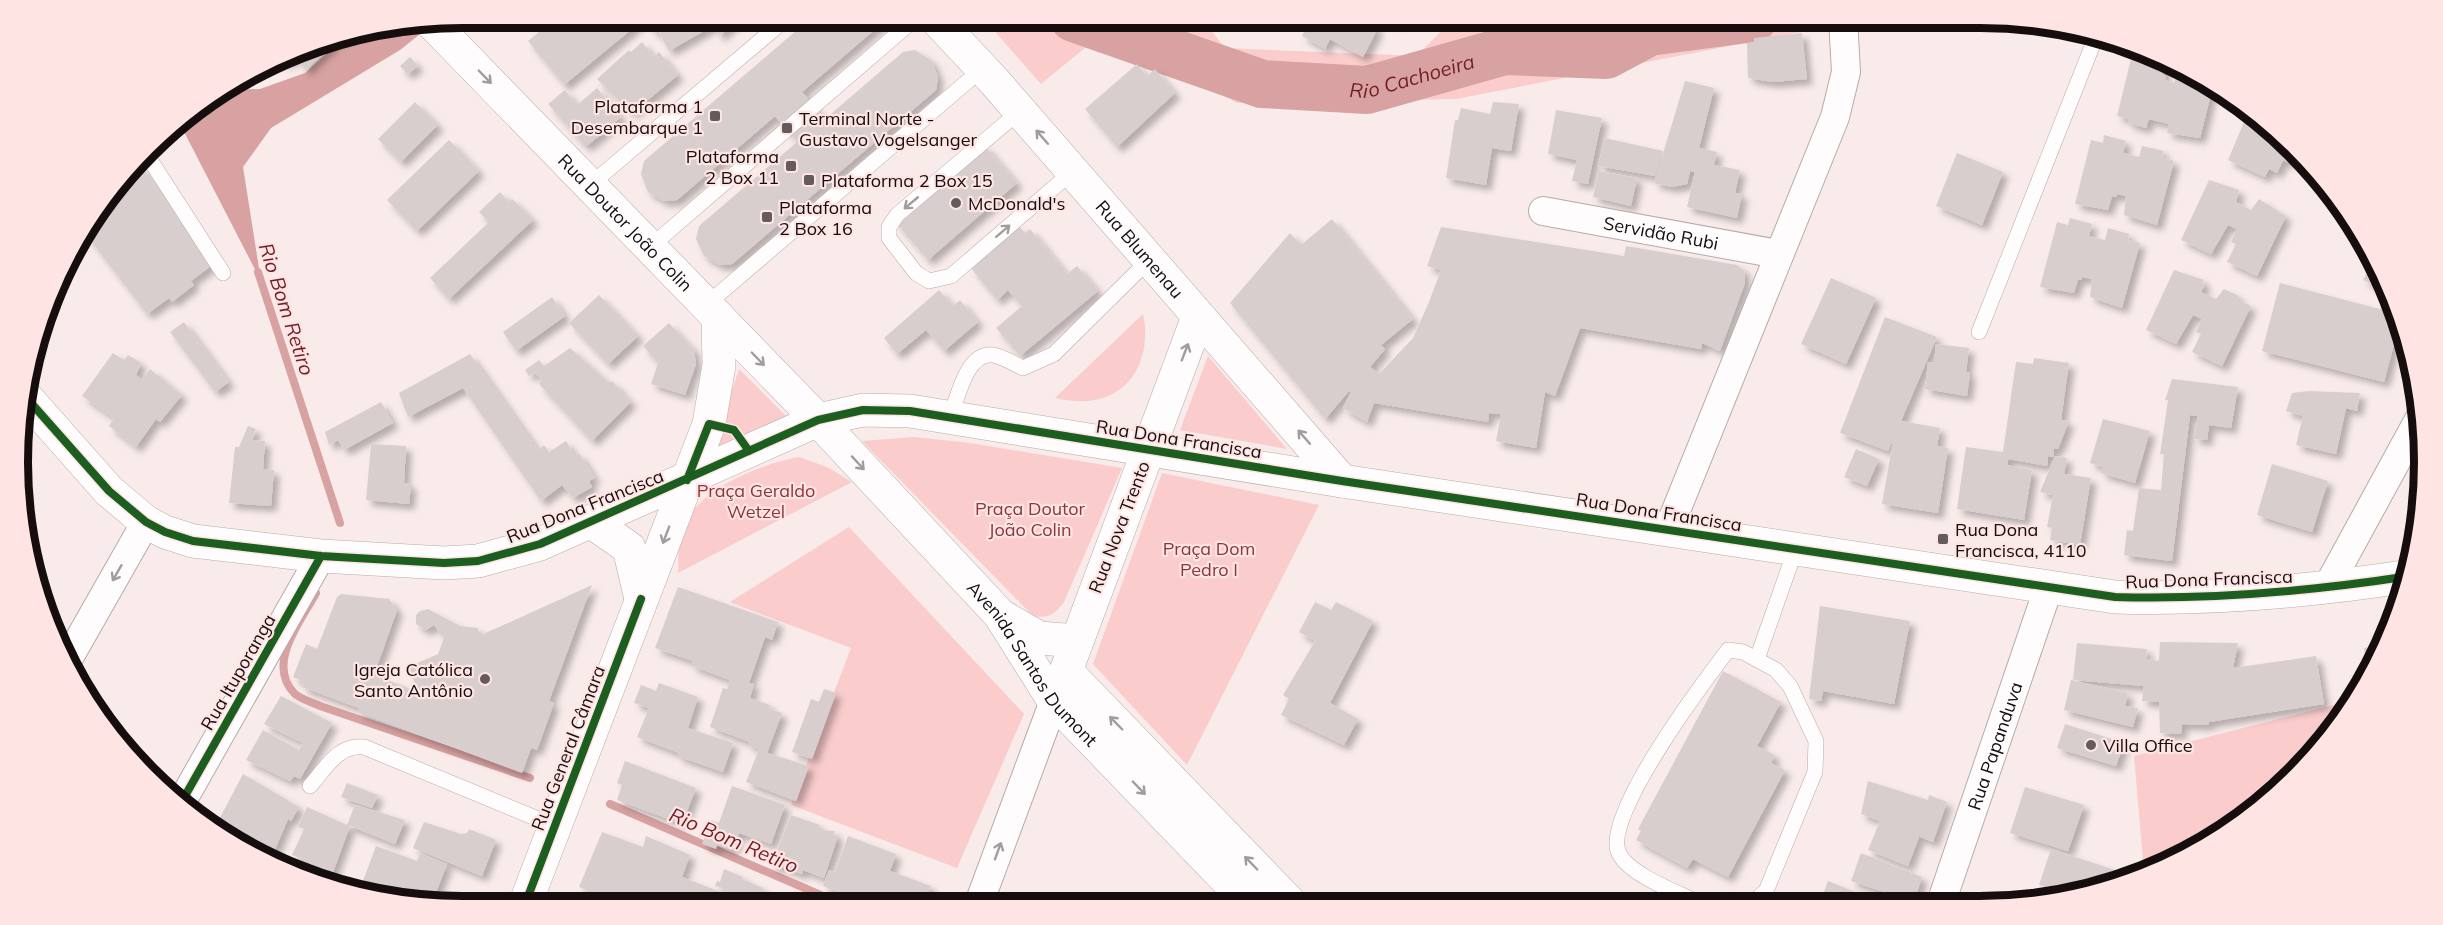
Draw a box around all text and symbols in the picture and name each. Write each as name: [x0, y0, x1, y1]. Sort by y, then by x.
water label: Rio Cachoeira: [1349, 48, 1477, 103]
one-way arrow: [477, 70, 492, 85]
place label: Plataforma 1 Desembarque 1: [571, 95, 703, 139]
place label: Terminal Norte - Gustavo Vogelsanger: [799, 107, 977, 151]
marker: Plataforma 1 Desembarque 1: [708, 109, 722, 123]
marker: Terminal Norte - Gustavo Vogelsanger: [780, 121, 794, 135]
one-way arrow: [1035, 130, 1049, 145]
place label: Plataforma 2 Box 11: [686, 145, 779, 189]
street label: Rua Doutor João Colin: [554, 149, 698, 296]
marker: Plataforma 2 Box 11: [784, 159, 798, 173]
place label: Plataforma 2 Box 15: [821, 169, 993, 192]
marker: Plataforma 2 Box 15: [802, 173, 816, 187]
place label: McDonald's: [968, 192, 1065, 215]
street label: Rua Blumenau: [1091, 195, 1189, 303]
place label: Plataforma 2 Box 16: [779, 196, 872, 240]
marker: McDonald's: [949, 196, 963, 210]
one-way arrow: [903, 197, 919, 210]
marker: Plataforma 2 Box 16: [760, 210, 774, 224]
street label: Servidão Rubi: [1602, 211, 1720, 254]
one-way arrow: [995, 224, 1010, 238]
water label: Rio Bom Retiro: [254, 240, 320, 378]
one-way arrow: [1180, 343, 1191, 362]
one-way arrow: [751, 352, 766, 367]
street label: Rua Dona Francisca: [1094, 415, 1264, 463]
one-way arrow: [1297, 430, 1311, 445]
one-way arrow: [851, 455, 865, 470]
street label: Rua Nova Trento: [1083, 458, 1155, 596]
street label: Rua Dona Francisca: [503, 464, 667, 548]
park label: Praça Geraldo Wetzel: [697, 479, 815, 523]
street label: Rua Dona Francisca: [1574, 488, 1744, 536]
park label: Praça Doutor João Colin: [975, 497, 1086, 541]
place label: Rua Dona Francisca, 4110: [1955, 518, 2087, 562]
one-way arrow: [660, 525, 671, 543]
marker: Rua Dona Francisca, 4110: [1936, 532, 1950, 546]
park label: Praça Dom Pedro I: [1163, 537, 1255, 581]
one-way arrow: [111, 563, 122, 581]
street label: Rua Dona Francisca: [2125, 565, 2293, 593]
street label: Avenida Santos Dumont: [962, 576, 1103, 751]
street label: Rua Ituporanga: [195, 610, 281, 734]
place label: Igreja Católica Santo Antônio: [354, 658, 473, 702]
street label: Rua General Câmara: [526, 662, 610, 834]
marker: Igreja Católica Santo Antônio: [478, 672, 492, 686]
street label: Rua Papanduva: [1962, 679, 2027, 813]
one-way arrow: [1108, 715, 1123, 730]
place label: Villa Office: [2103, 734, 2192, 757]
marker: Villa Office: [2084, 738, 2098, 752]
one-way arrow: [1131, 781, 1146, 796]
water label: Rio Bom Retiro: [666, 802, 802, 878]
one-way arrow: [994, 842, 1005, 861]
one-way arrow: [1244, 855, 1258, 870]

